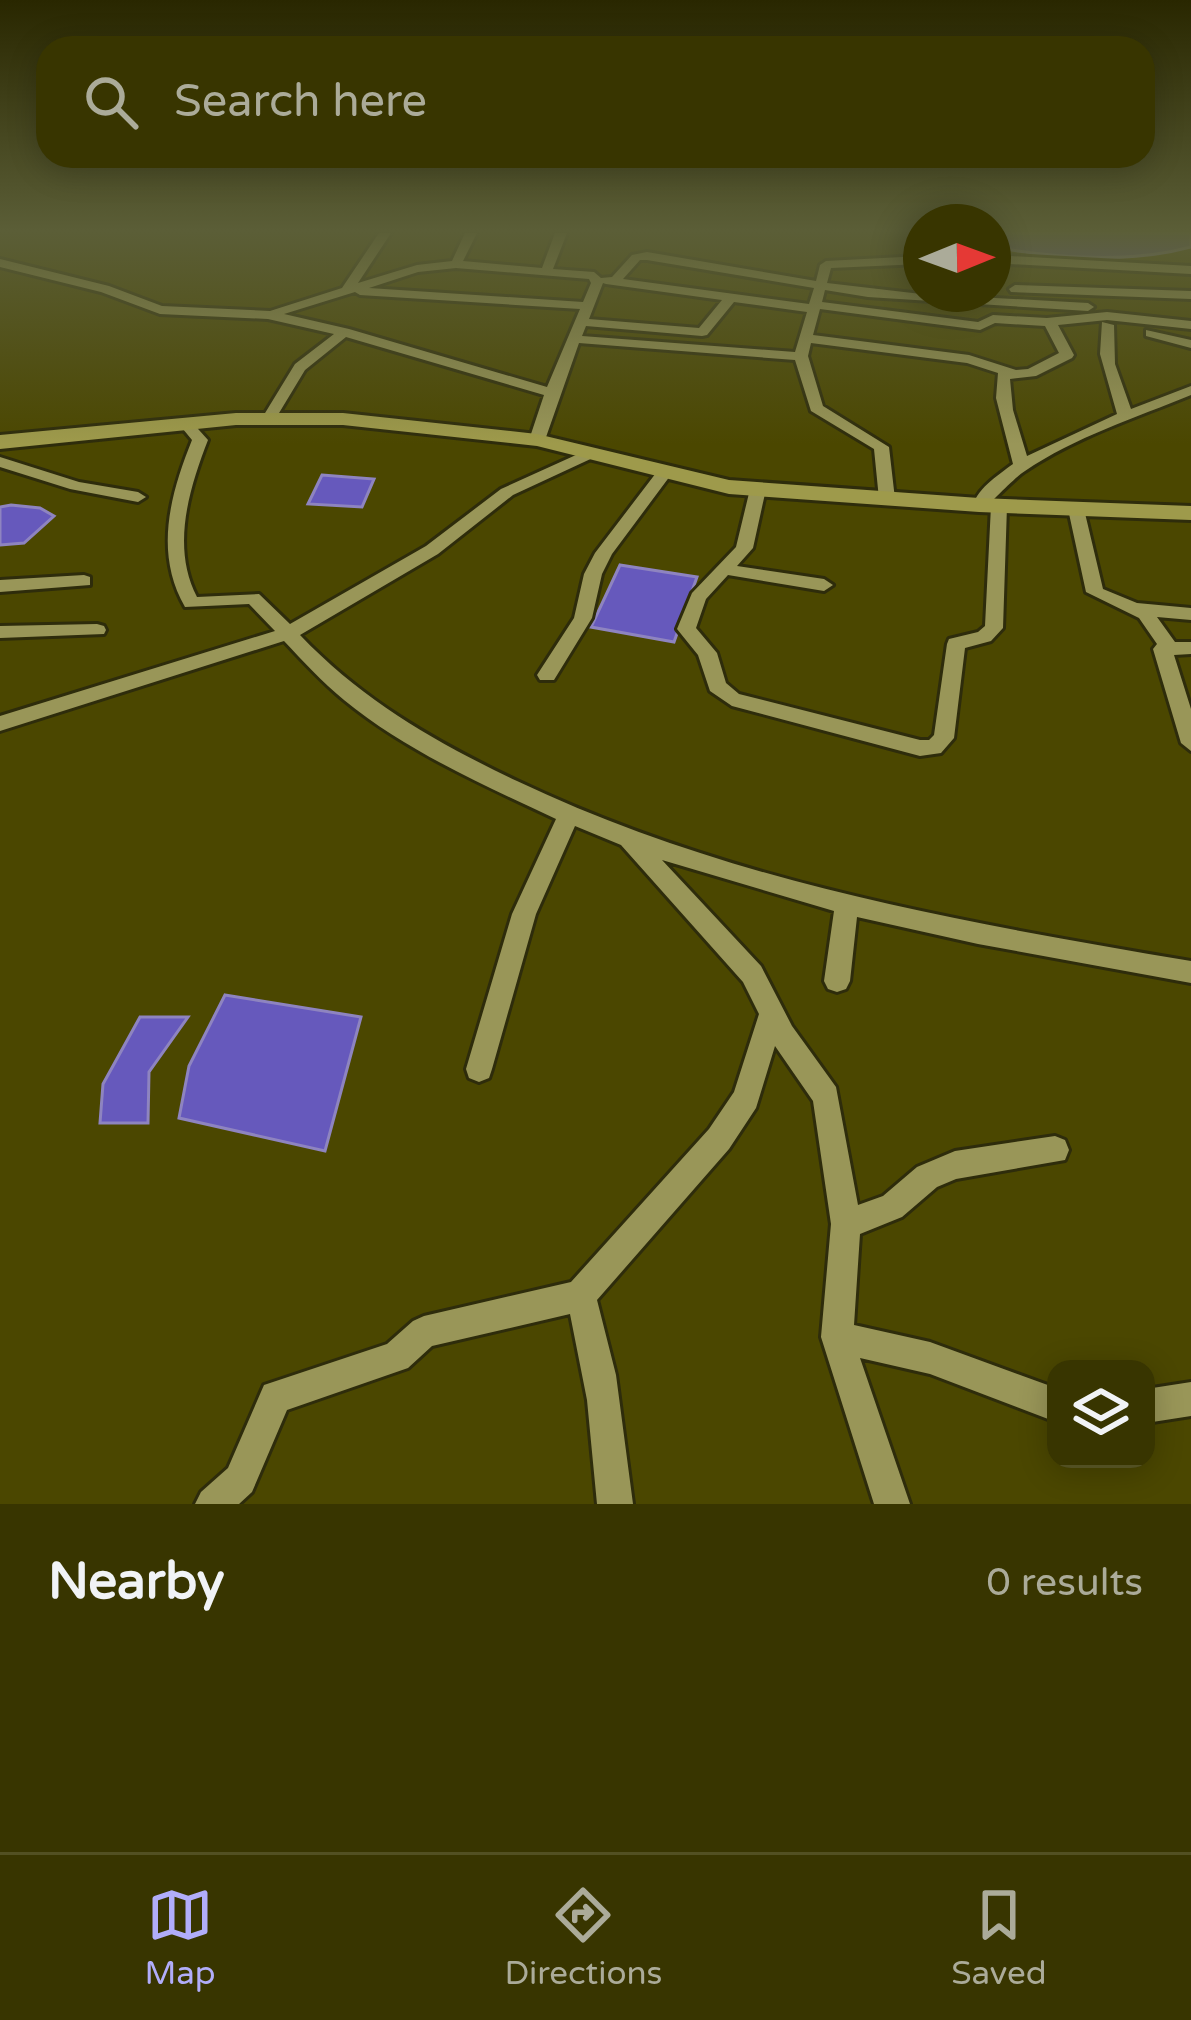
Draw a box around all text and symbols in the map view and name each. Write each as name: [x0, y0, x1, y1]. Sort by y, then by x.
search box: [36, 36, 1155, 168]
icon: search: [78, 69, 144, 135]
text: Search here: [174, 75, 427, 129]
north arrow: [903, 204, 1011, 312]
map controls: [1047, 1360, 1155, 1468]
button: layers: [1047, 1360, 1155, 1468]
text: Nearby: [48, 1551, 225, 1613]
text: 0 results: [986, 1559, 1143, 1606]
tab: Map: [144, 1882, 216, 1993]
tab: Directions: [504, 1882, 662, 1993]
tab: Saved: [951, 1882, 1047, 1993]

